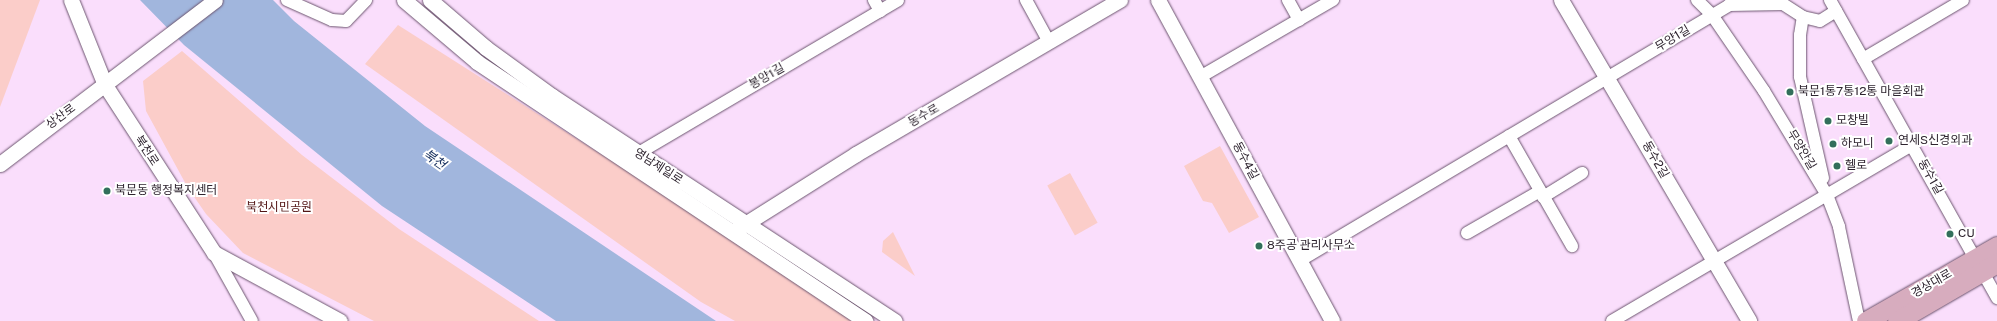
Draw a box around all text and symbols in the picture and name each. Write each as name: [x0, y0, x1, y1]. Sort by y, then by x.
street label: 무양1길: [1653, 23, 1693, 55]
street label: 봉양1길: [747, 61, 787, 93]
place label: 북문1통7통12통 마을회관: [1798, 85, 1924, 99]
marker: 북문1통7통12통 마을회관: [1785, 87, 1795, 97]
street label: 상산로: [43, 101, 79, 133]
street label: 동수로: [906, 101, 942, 131]
place label: 모창빌: [1836, 114, 1869, 128]
marker: 모창빌: [1823, 116, 1833, 126]
street label: 무양안길: [1783, 127, 1819, 173]
street label: 북천로: [131, 133, 161, 169]
place label: 연세S신경외과: [1898, 134, 1972, 148]
marker: 연세S신경외과: [1883, 135, 1895, 147]
place label: 하모니: [1841, 137, 1874, 151]
street label: 동수2길: [1639, 139, 1671, 181]
marker: 하모니: [1828, 139, 1838, 149]
street label: 동수4길: [1229, 140, 1261, 182]
street label: 영남제일로: [631, 146, 685, 188]
water label: 북천: [420, 147, 448, 173]
street label: 동수1길: [1914, 157, 1946, 197]
place label: 헬로: [1845, 159, 1867, 173]
marker: 헬로: [1832, 161, 1842, 171]
place label: 북문동 행정복지센터: [115, 184, 217, 198]
marker: 북문동 행정복지센터: [102, 186, 112, 196]
park label: 북천시민공원: [246, 201, 312, 215]
place label: CU: [1958, 227, 1975, 241]
marker: CU: [1945, 229, 1955, 239]
place label: 8주공 관리사무소: [1267, 239, 1355, 253]
marker: 8주공 관리사무소: [1254, 241, 1264, 251]
street label: 경상대로: [1909, 267, 1955, 301]

